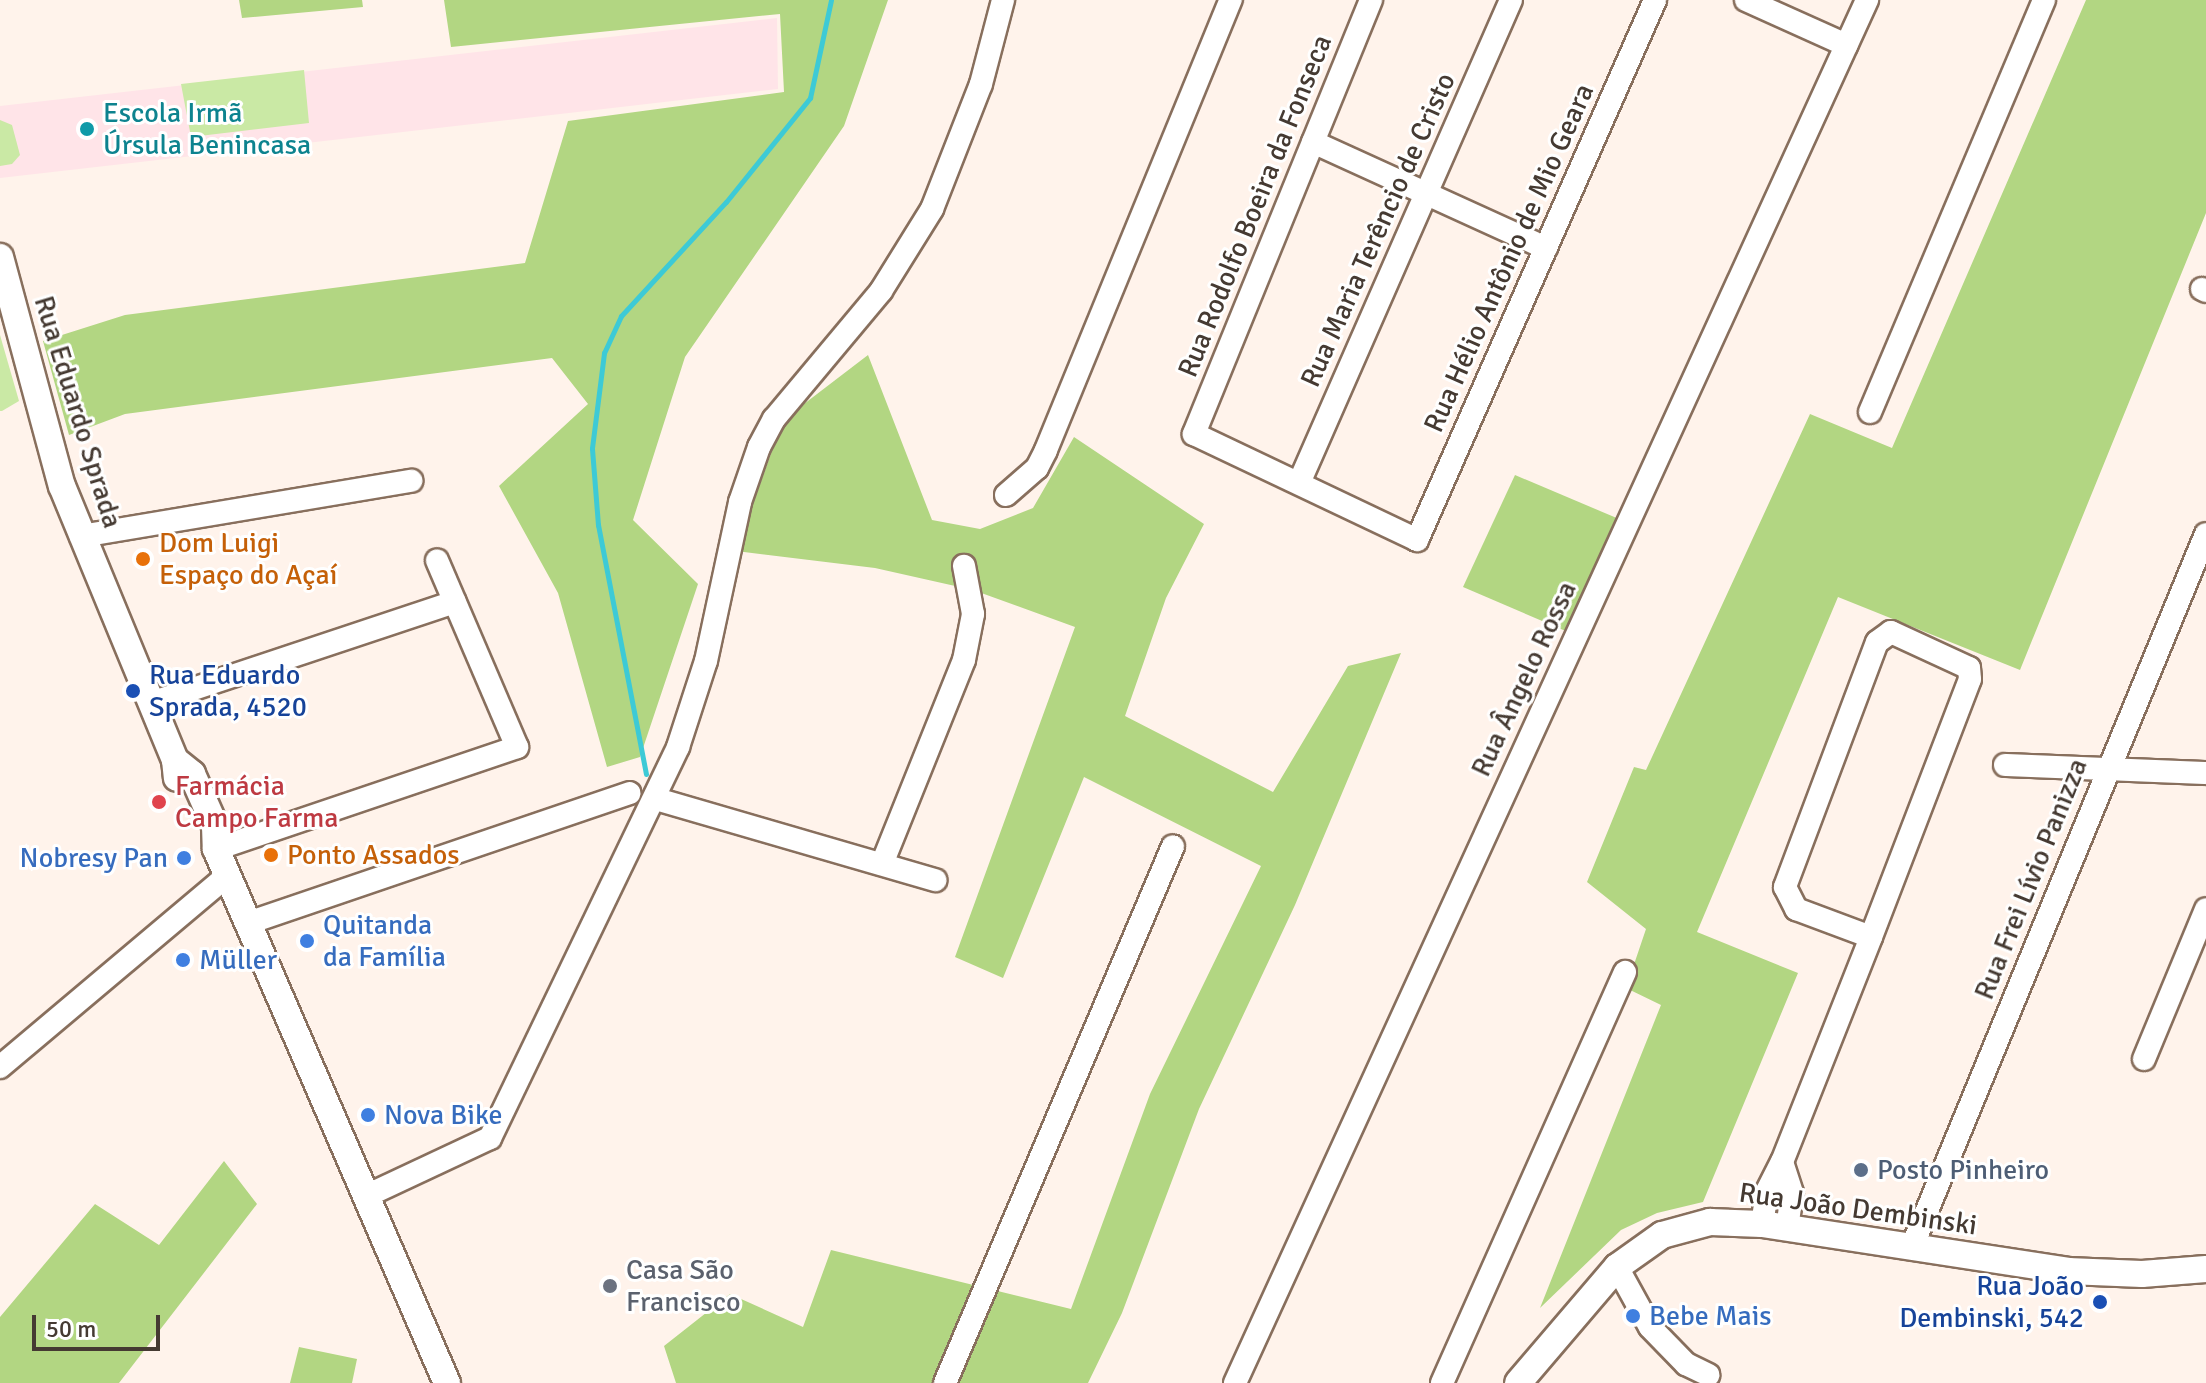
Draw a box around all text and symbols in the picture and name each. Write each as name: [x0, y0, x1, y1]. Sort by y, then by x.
street label: Rua Rodolfo Boeira da Fonseca: [1171, 30, 1339, 382]
street label: Rua Maria Terêncio de Cristo: [1293, 68, 1463, 392]
street label: Rua Hélio Antônio de Mio Geara: [1417, 79, 1601, 437]
place label: Escola Irmã Úrsula Benincasa: [103, 96, 311, 162]
marker: Escola Irmã Úrsula Benincasa: [78, 120, 96, 138]
street label: Rua Eduardo Sprada: [27, 292, 129, 532]
place label: Dom Luigi Espaço do Açaí: [159, 526, 337, 592]
marker: Dom Luigi Espaço do Açaí: [134, 550, 152, 568]
street label: Rua Ângelo Rossa: [1464, 576, 1584, 782]
place label: Rua Eduardo Sprada, 4520: [149, 658, 307, 724]
marker: Rua Eduardo Sprada, 4520: [124, 682, 142, 700]
street label: Rua Frei Lívio Panizza: [1967, 754, 2095, 1004]
place label: Farmácia Campo Farma: [175, 769, 338, 835]
marker: Farmácia Campo Farma: [150, 793, 168, 811]
place label: Ponto Assados: [287, 838, 460, 872]
place label: Nobresy Pan: [20, 841, 168, 875]
marker: Ponto Assados: [262, 846, 280, 864]
marker: Nobresy Pan: [175, 849, 193, 867]
place label: Quitanda da Família: [323, 908, 446, 974]
marker: Quitanda da Família: [298, 932, 316, 950]
place label: Müller: [199, 943, 277, 977]
marker: Müller: [174, 951, 192, 969]
place label: Nova Bike: [384, 1098, 502, 1132]
marker: Nova Bike: [359, 1106, 377, 1124]
place label: Posto Pinheiro: [1877, 1153, 2049, 1187]
marker: Posto Pinheiro: [1852, 1161, 1870, 1179]
street label: Rua João Dembinski: [1737, 1176, 1979, 1242]
place label: Casa São Francisco: [626, 1253, 740, 1319]
place label: Rua João Dembinski, 542: [1899, 1269, 2084, 1335]
marker: Casa São Francisco: [601, 1277, 619, 1295]
marker: Rua João Dembinski, 542: [2091, 1293, 2109, 1311]
scale bar: [36, 1299, 164, 1349]
place label: Bebe Mais: [1649, 1299, 1772, 1333]
marker: Bebe Mais: [1624, 1307, 1642, 1325]
text: 50 m: [46, 1314, 96, 1344]

